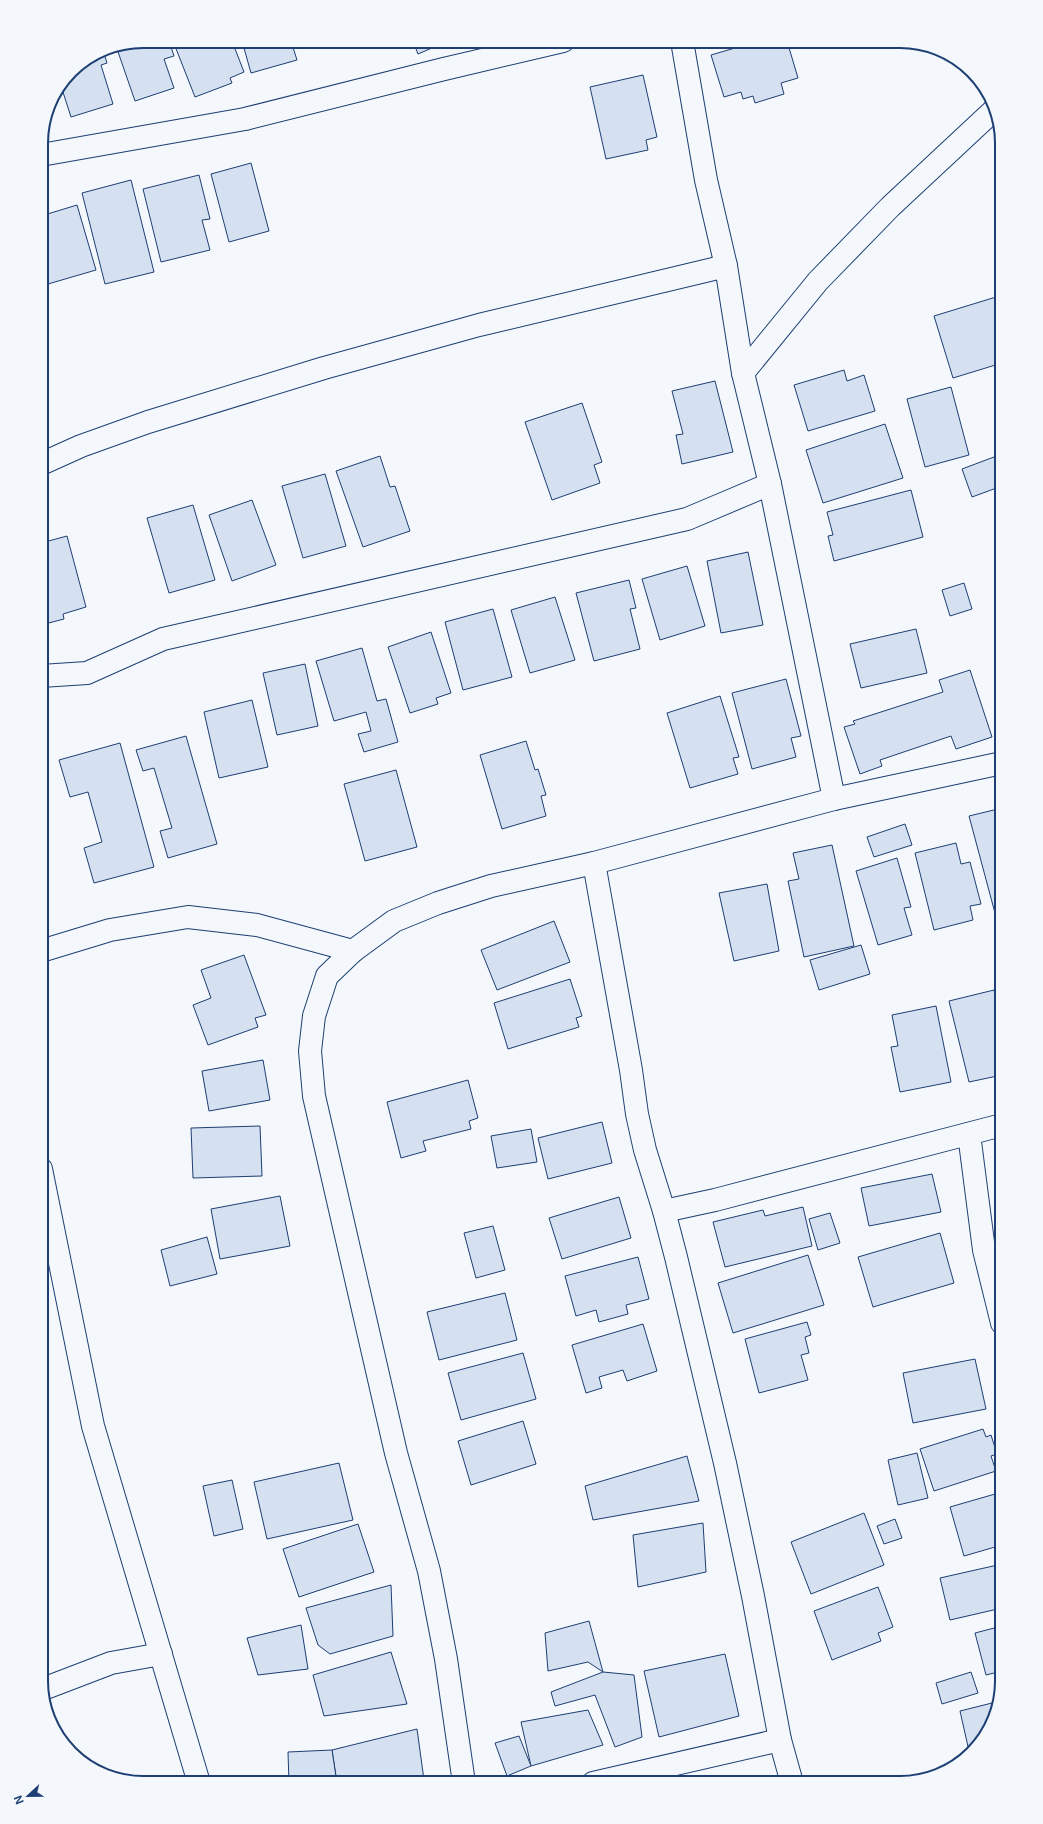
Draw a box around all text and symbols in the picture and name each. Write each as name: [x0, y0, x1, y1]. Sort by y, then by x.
north arrow: [8, 1776, 48, 1816]
text: N: [11, 1793, 27, 1806]

